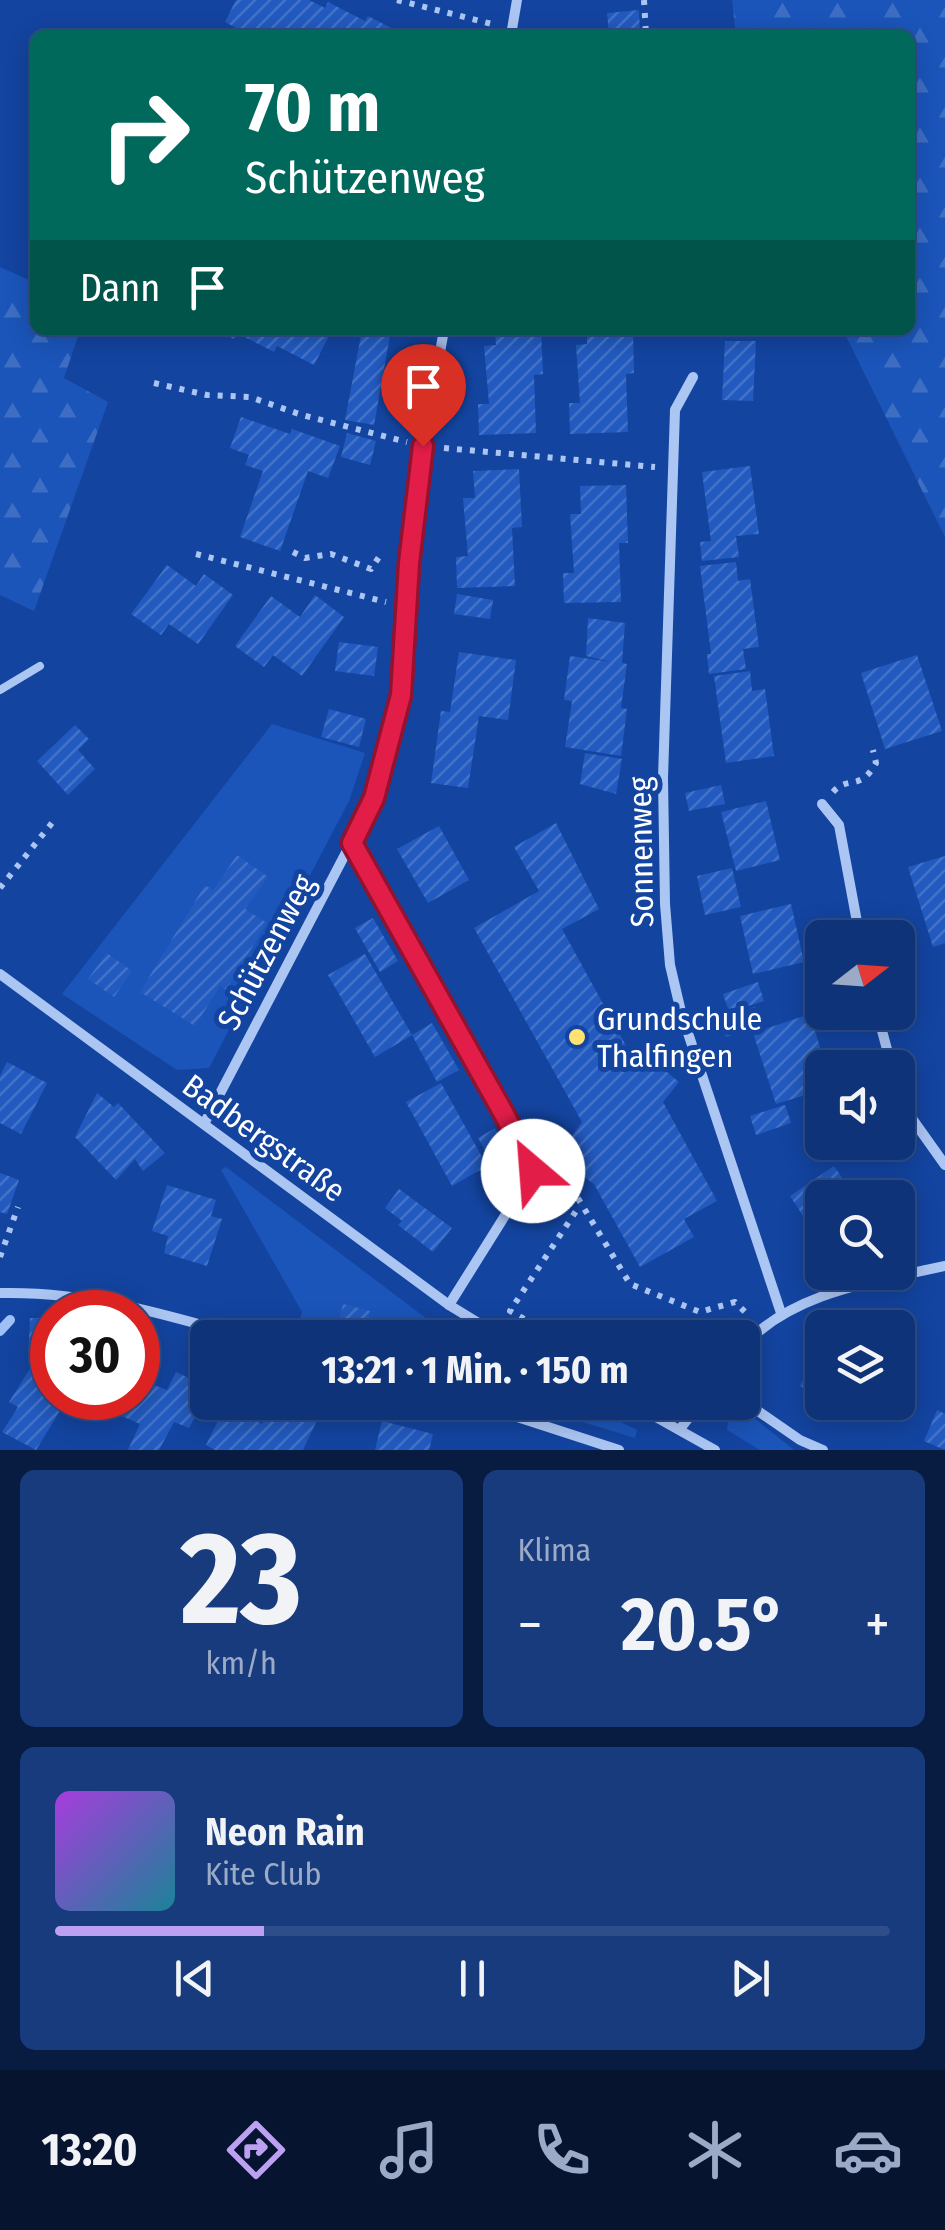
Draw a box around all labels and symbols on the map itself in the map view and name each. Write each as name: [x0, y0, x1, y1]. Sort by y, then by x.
pin: [381, 344, 466, 447]
street label: Sonnenweg: [621, 776, 661, 928]
street label: Schützenweg: [209, 868, 323, 1036]
north arrow: [805, 920, 915, 1030]
place label: Grundschule Thalfingen: [597, 1000, 762, 1075]
marker: Grundschule Thalfingen: [566, 1026, 588, 1048]
street label: Badbergstraße: [175, 1066, 353, 1210]
position arrow: [481, 1119, 585, 1223]
speed limit sign: 30: [30, 1290, 160, 1420]

